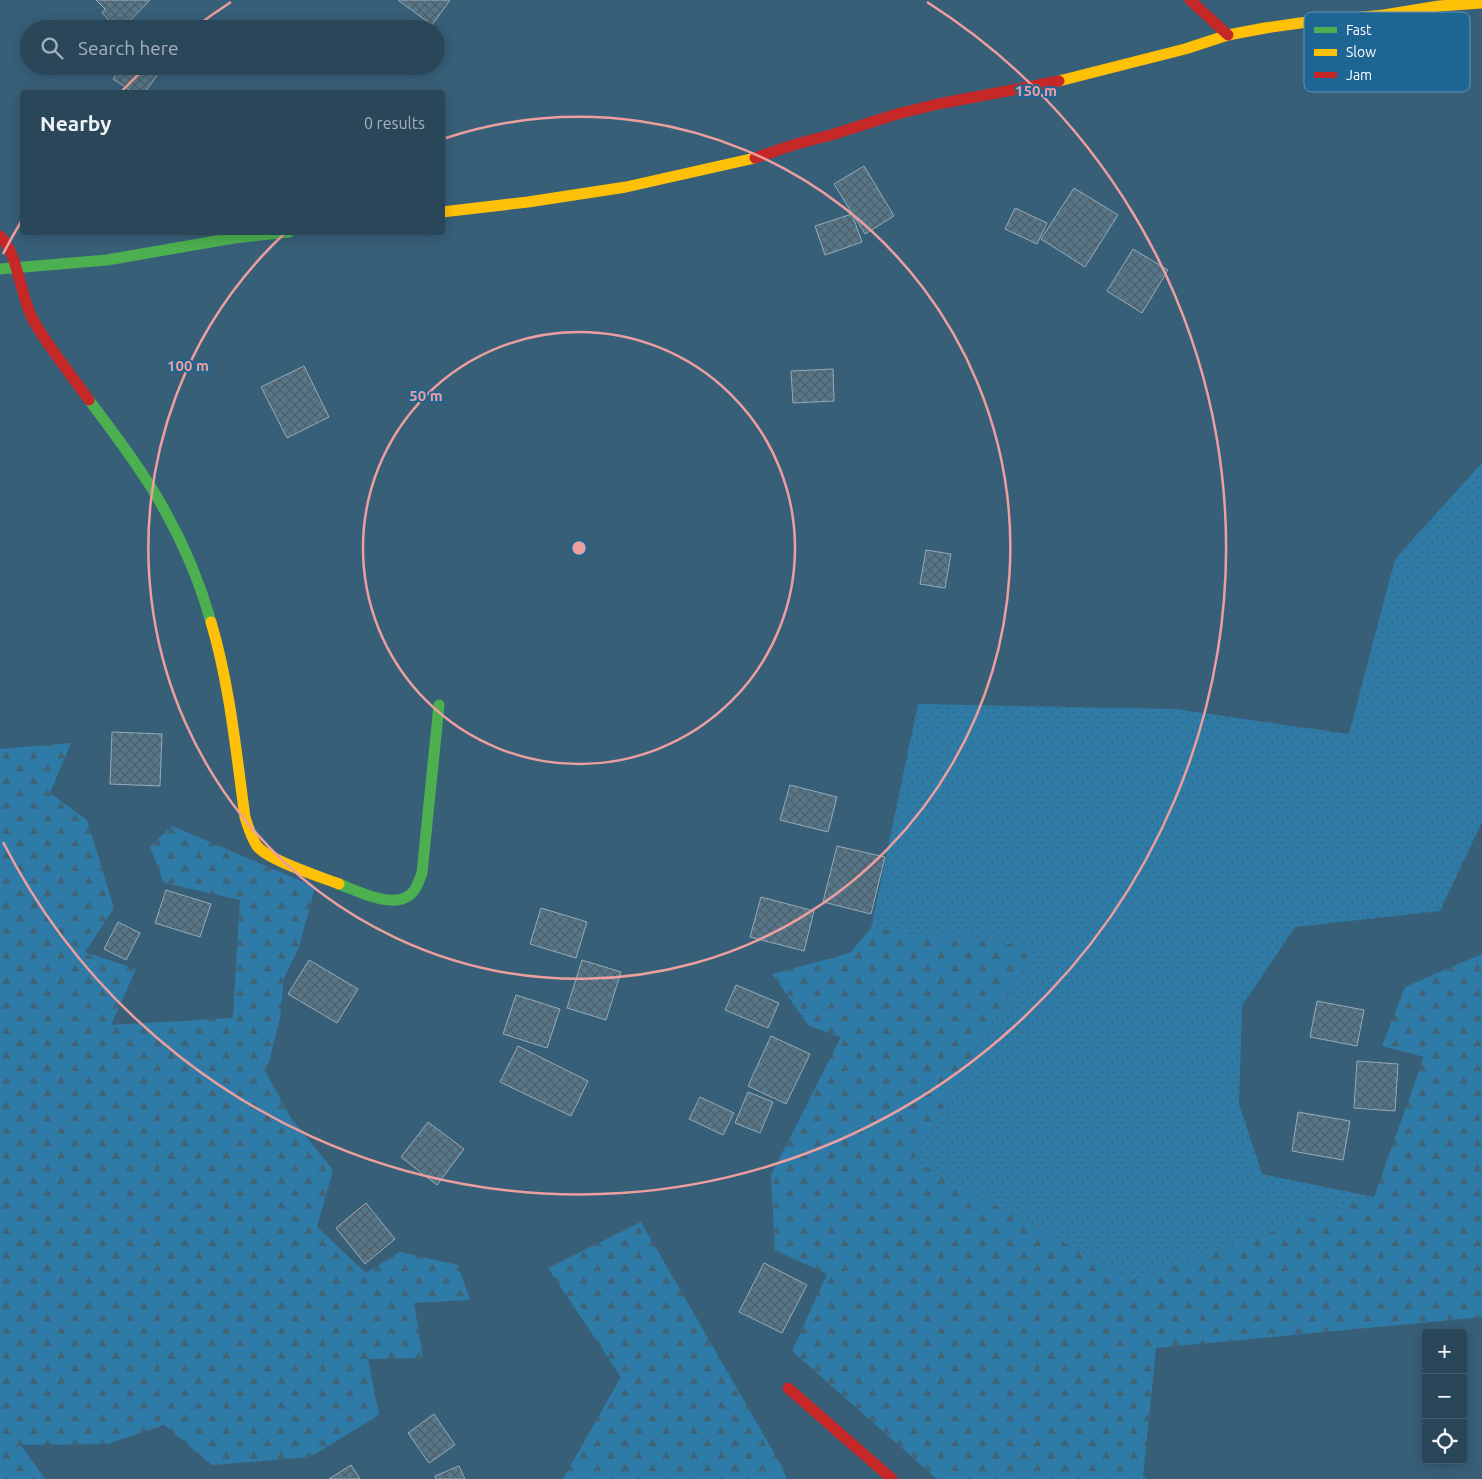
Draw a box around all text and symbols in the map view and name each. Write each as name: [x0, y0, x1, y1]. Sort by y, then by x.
legend: [1304, 12, 1470, 92]
search box: [20, 20, 445, 75]
text: Fast: [1346, 22, 1372, 38]
icon: search: [38, 34, 66, 62]
text: Search here: [78, 37, 178, 59]
text: Slow: [1346, 44, 1376, 60]
text: Jam: [1346, 67, 1372, 83]
text: 150 m: [1015, 82, 1057, 99]
text: Nearby: [40, 111, 111, 135]
text: 0 results: [364, 114, 425, 132]
text: 100 m: [167, 357, 209, 374]
text: 50 m: [409, 387, 443, 404]
centre of rings: [570, 539, 588, 557]
map controls: [1422, 1329, 1467, 1464]
button: +: [1422, 1329, 1467, 1374]
button: −: [1422, 1374, 1467, 1419]
button: locate: [1422, 1419, 1467, 1464]

